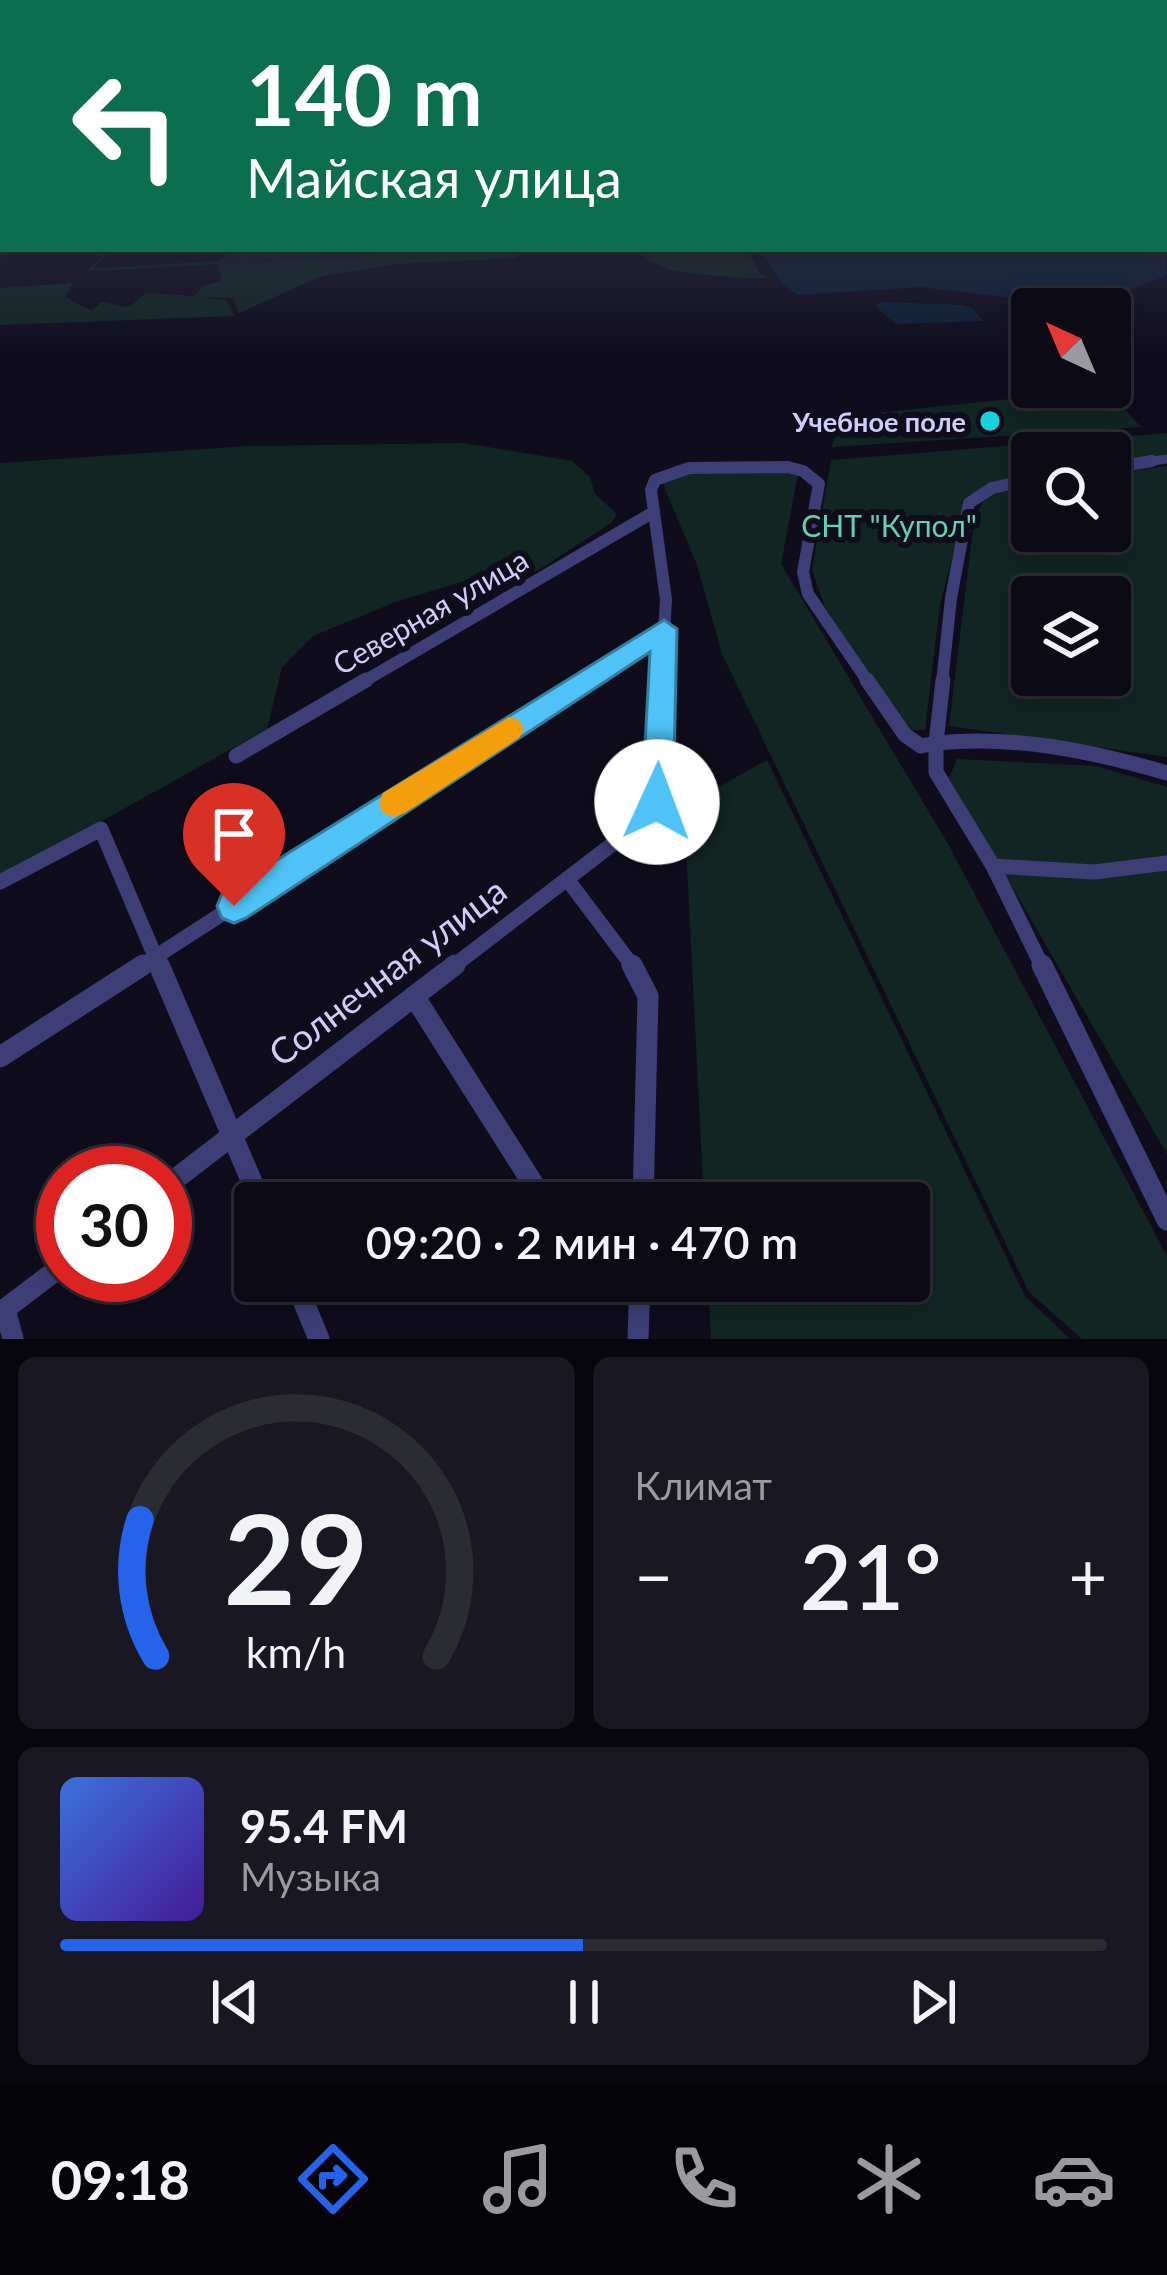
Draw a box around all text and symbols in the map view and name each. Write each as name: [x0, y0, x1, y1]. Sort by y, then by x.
text: 140 m: [246, 43, 483, 144]
icon: left: [48, 48, 204, 204]
text: Майская улица: [246, 145, 622, 210]
north arrow: [1011, 288, 1131, 408]
map controls: [1011, 288, 1131, 696]
place label: Учебное поле: [791, 405, 966, 438]
marker: Учебное поле: [977, 408, 1003, 434]
button: search: [1011, 432, 1131, 552]
park label: СНТ "Купол": [801, 507, 977, 543]
street label: Северная улица: [326, 541, 534, 681]
button: layers: [1011, 576, 1131, 696]
position arrow: [594, 739, 720, 865]
pin: [183, 783, 285, 906]
icon: arrive: [201, 801, 267, 867]
street label: Солнечная улица: [260, 867, 514, 1075]
speed limit sign: 30: [36, 1146, 192, 1302]
text: 09:20 · 2 мин · 470 m: [366, 1215, 798, 1269]
text: Климат: [635, 1462, 772, 1508]
text: 29: [224, 1482, 369, 1632]
text: 21°: [800, 1521, 942, 1629]
text: −: [635, 1536, 673, 1615]
text: +: [1069, 1536, 1107, 1615]
text: km/h: [246, 1626, 346, 1677]
text: 95.4 FM: [240, 1799, 408, 1853]
text: Музыка: [240, 1853, 381, 1899]
icon: previous: [202, 1969, 268, 2035]
icon: pause: [551, 1969, 617, 2035]
icon: next: [900, 1969, 966, 2035]
icon: directions: [291, 2137, 375, 2221]
icon: music: [476, 2137, 560, 2221]
icon: phone: [662, 2137, 746, 2221]
icon: climate: [847, 2137, 931, 2221]
icon: car: [1032, 2137, 1116, 2221]
text: 09:18: [51, 2147, 190, 2212]

